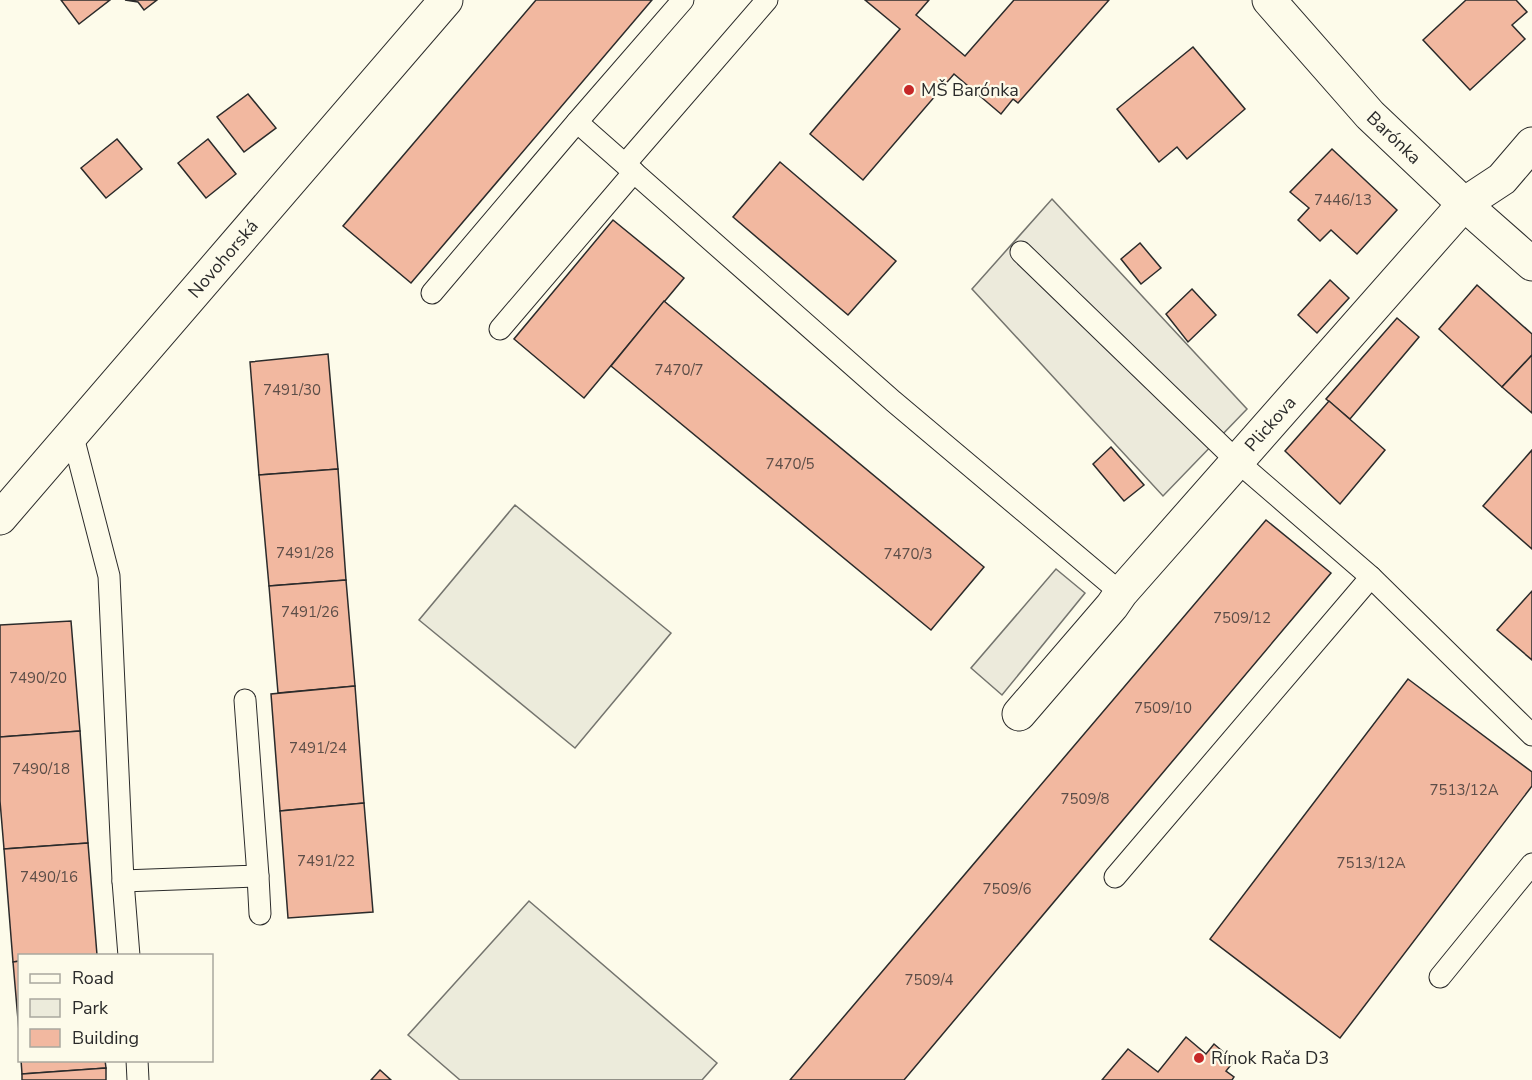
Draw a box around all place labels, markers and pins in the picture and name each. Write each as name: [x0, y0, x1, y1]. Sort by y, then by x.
place label: MŠ Barónka: [921, 78, 1019, 102]
marker: MŠ Barónka: [902, 83, 916, 97]
place label: Rínok Rača D3: [1211, 1046, 1329, 1070]
marker: Rínok Rača D3: [1192, 1051, 1206, 1065]

